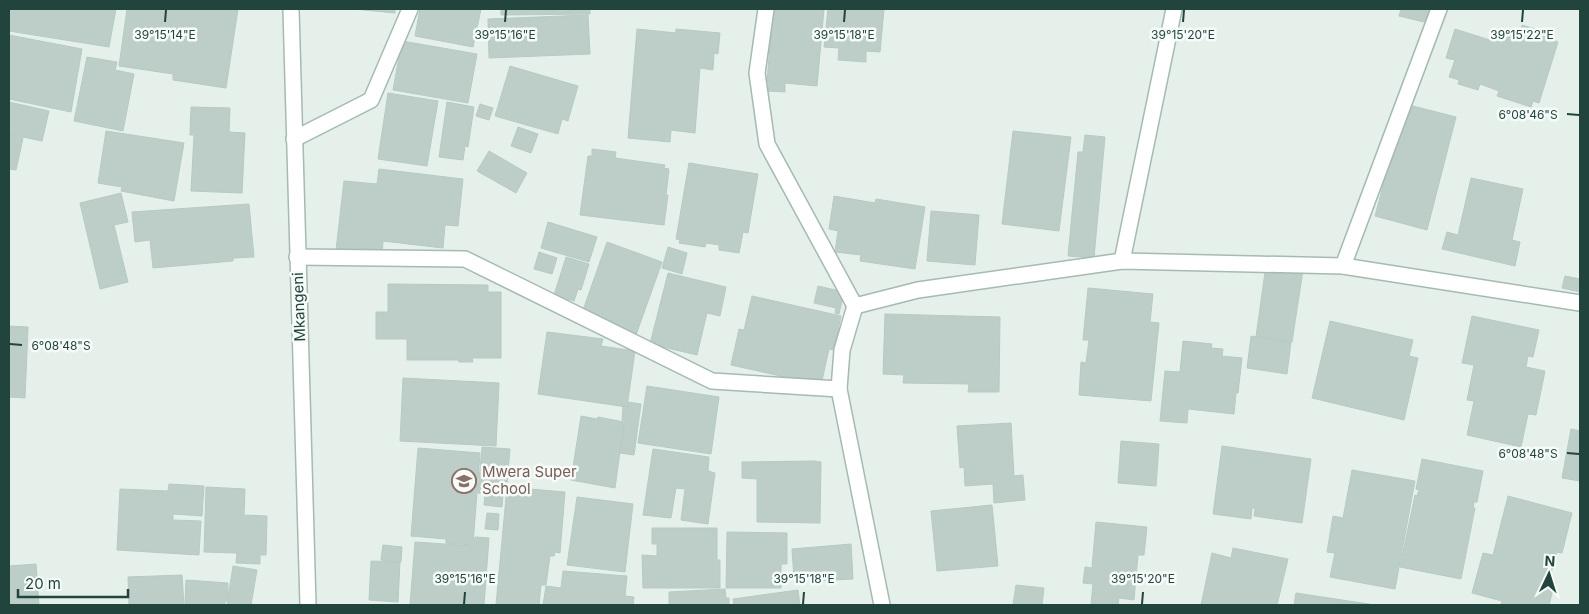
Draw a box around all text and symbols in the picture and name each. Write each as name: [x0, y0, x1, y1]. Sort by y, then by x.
text: 39°15'14"E: [134, 27, 196, 42]
text: 39°15'16"E: [474, 27, 536, 42]
text: 39°15'18"E: [813, 27, 875, 42]
text: 39°15'20"E: [1151, 27, 1215, 42]
text: 39°15'22"E: [1490, 27, 1554, 42]
text: 6°08'46"S: [1498, 107, 1558, 122]
street label: Mkangeni: [288, 272, 309, 342]
text: 6°08'48"S: [31, 338, 91, 353]
text: 6°08'48"S: [1498, 446, 1558, 461]
place label: Mwera Super School: [482, 462, 577, 498]
school or university icon: Mwera Super School: [451, 468, 477, 494]
north arrow: [1524, 549, 1574, 599]
text: N: [1544, 552, 1556, 569]
scale bar: [18, 566, 128, 598]
text: 39°15'16"E: [434, 571, 496, 586]
text: 39°15'18"E: [773, 571, 835, 586]
text: 39°15'20"E: [1111, 571, 1175, 586]
text: 20 m: [25, 574, 61, 593]

